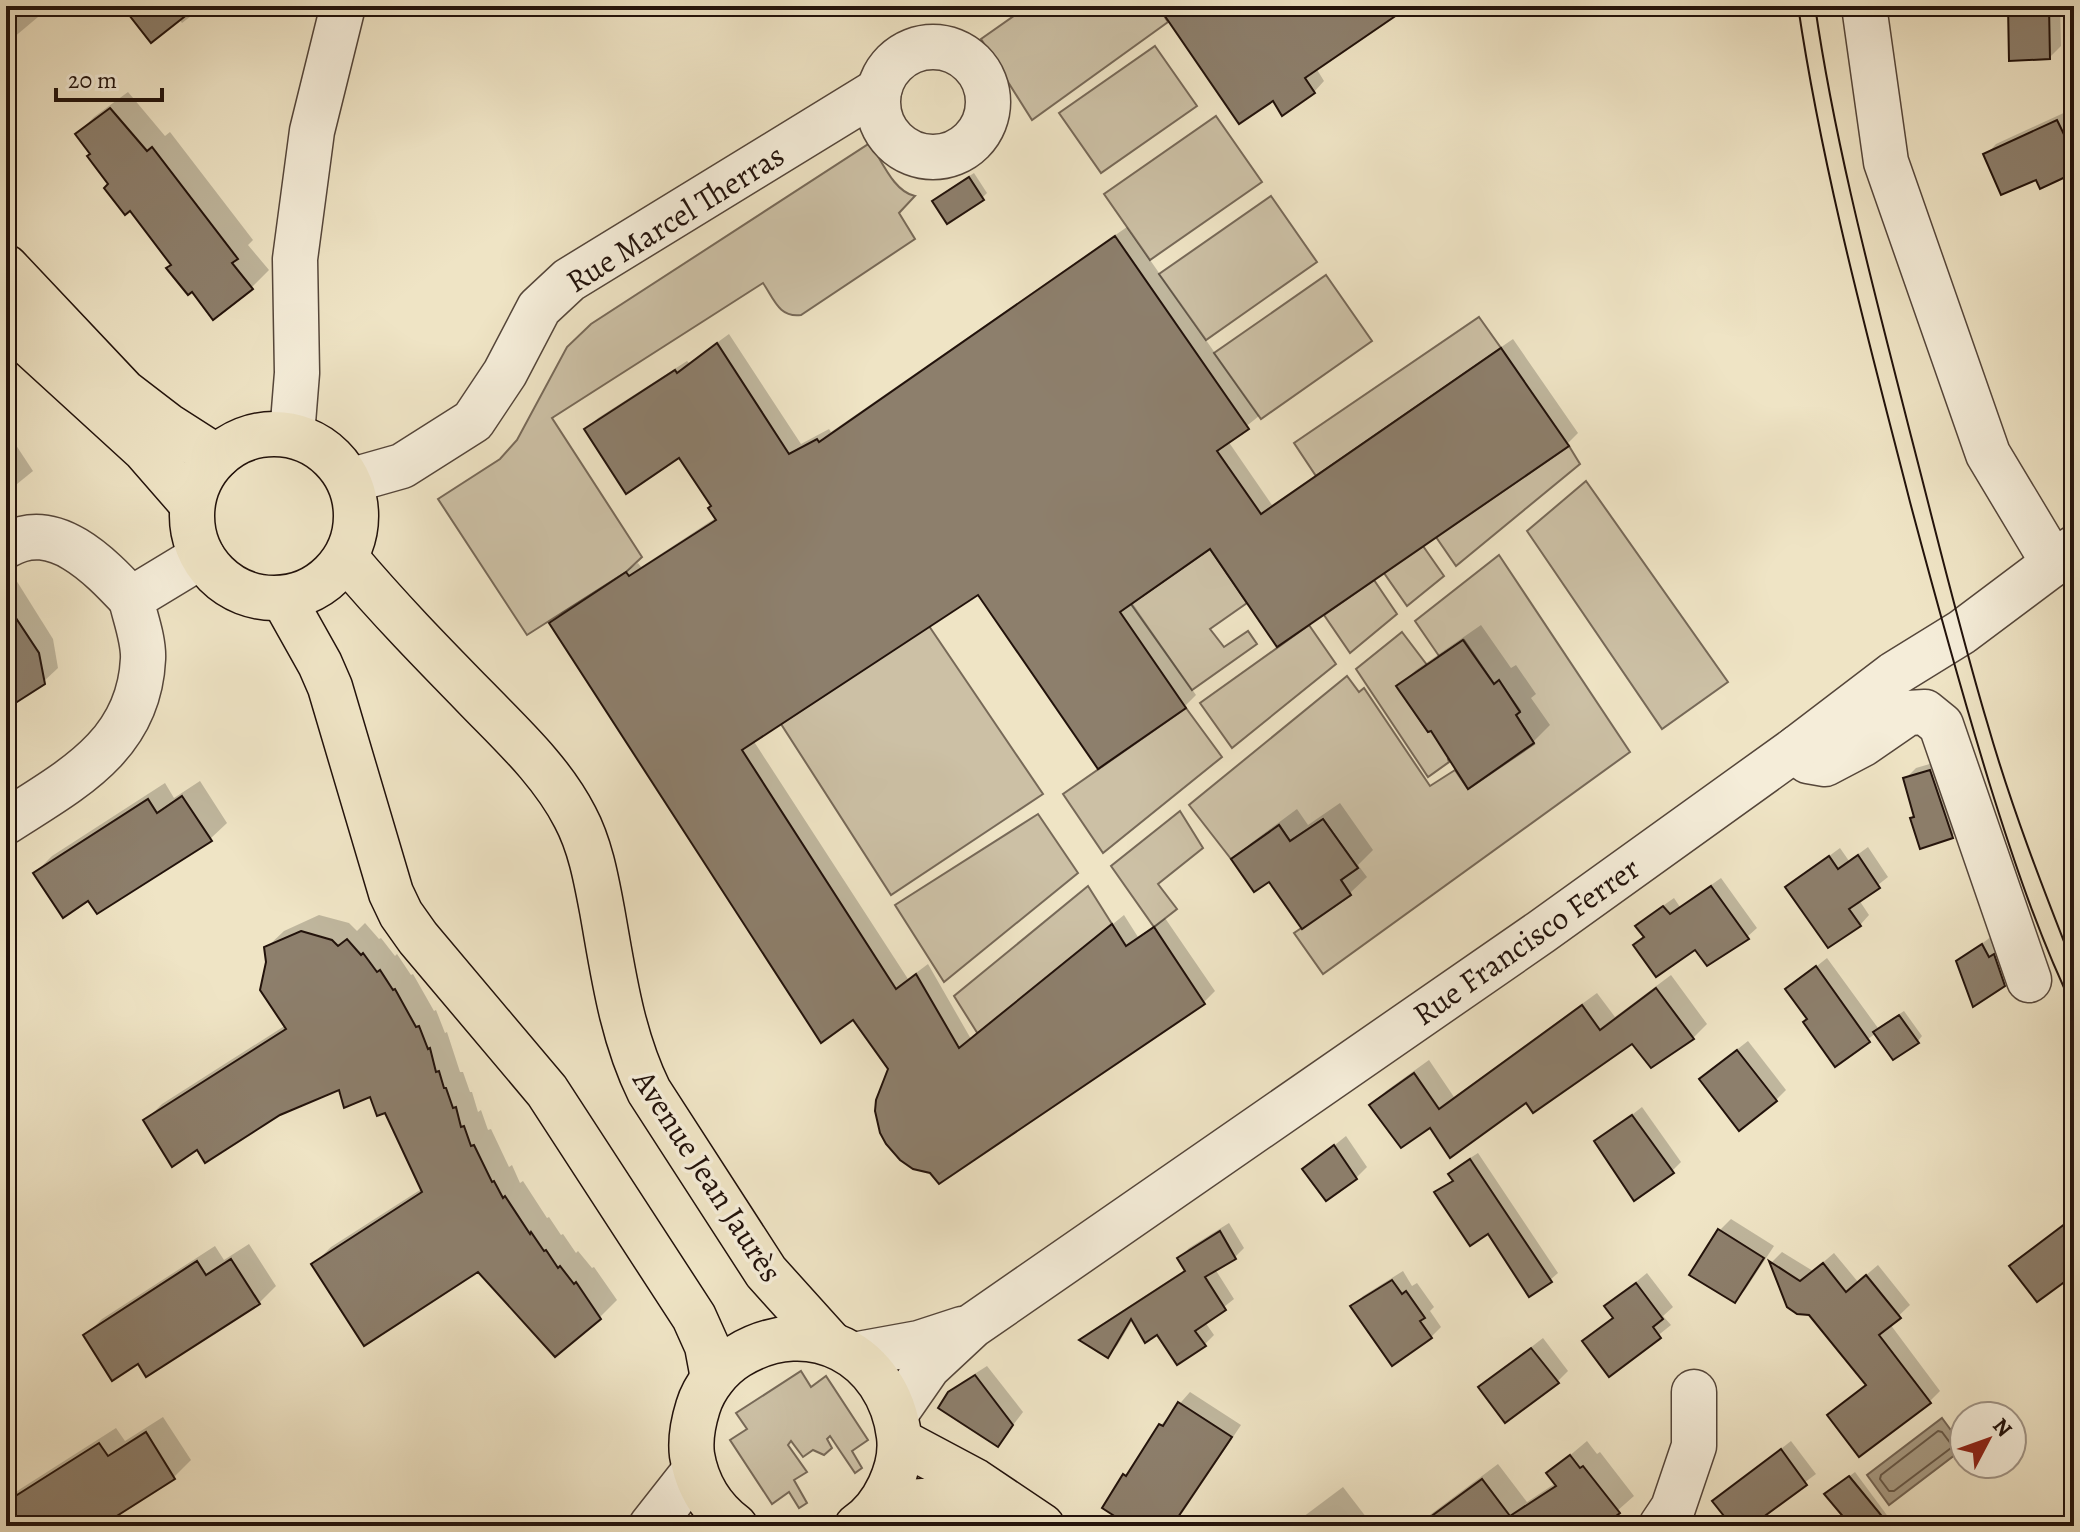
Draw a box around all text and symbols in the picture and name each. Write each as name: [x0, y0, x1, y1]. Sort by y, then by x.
scale bar: [56, 52, 162, 102]
text: 20 m: [68, 64, 117, 96]
street label: Rue Marcel Therras: [557, 133, 793, 303]
street label: Rue Francisco Ferrer: [1404, 846, 1648, 1036]
street label: Avenue Jean Jaurès: [622, 1061, 793, 1291]
north arrow: [1948, 1400, 2028, 1480]
text: N: [1986, 1412, 2019, 1443]

